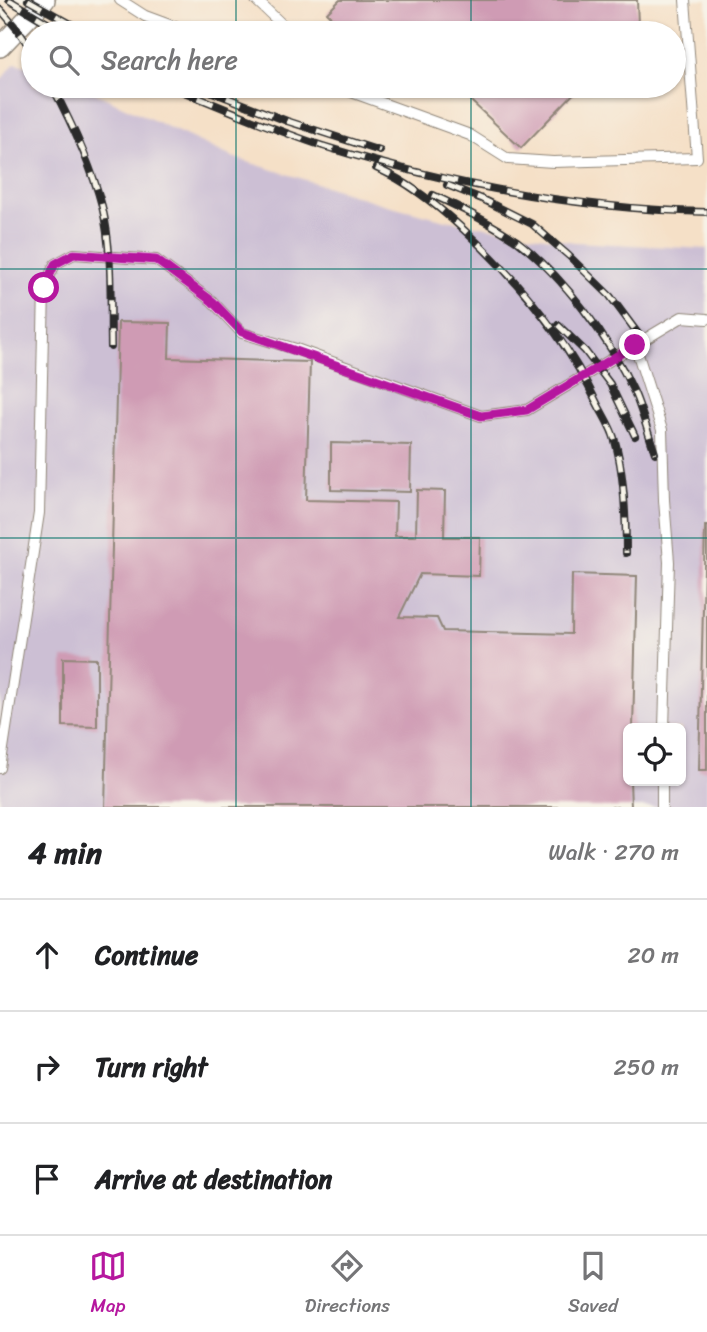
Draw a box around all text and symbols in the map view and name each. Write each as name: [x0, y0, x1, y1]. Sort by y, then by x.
search box: [21, 21, 686, 98]
text: Search here: [101, 37, 238, 83]
icon: search: [45, 41, 83, 79]
route start: [28, 272, 59, 303]
route end: [619, 329, 650, 360]
map controls: [623, 723, 686, 786]
button: locate: [623, 723, 686, 786]
text: 4 min: [28, 826, 102, 880]
text: Walk · 270 m: [548, 832, 679, 873]
text: Continue: [95, 932, 198, 978]
text: 20 m: [628, 935, 679, 976]
icon: ahead: [28, 936, 66, 974]
text: Turn right: [95, 1044, 208, 1090]
text: 250 m: [613, 1047, 679, 1088]
icon: right: [28, 1048, 66, 1086]
text: Arrive at destination: [95, 1156, 332, 1202]
icon: arrive: [28, 1160, 66, 1198]
tab: Map: [89, 1247, 127, 1322]
tab: Directions: [305, 1247, 390, 1322]
tab: Saved: [568, 1247, 618, 1322]

